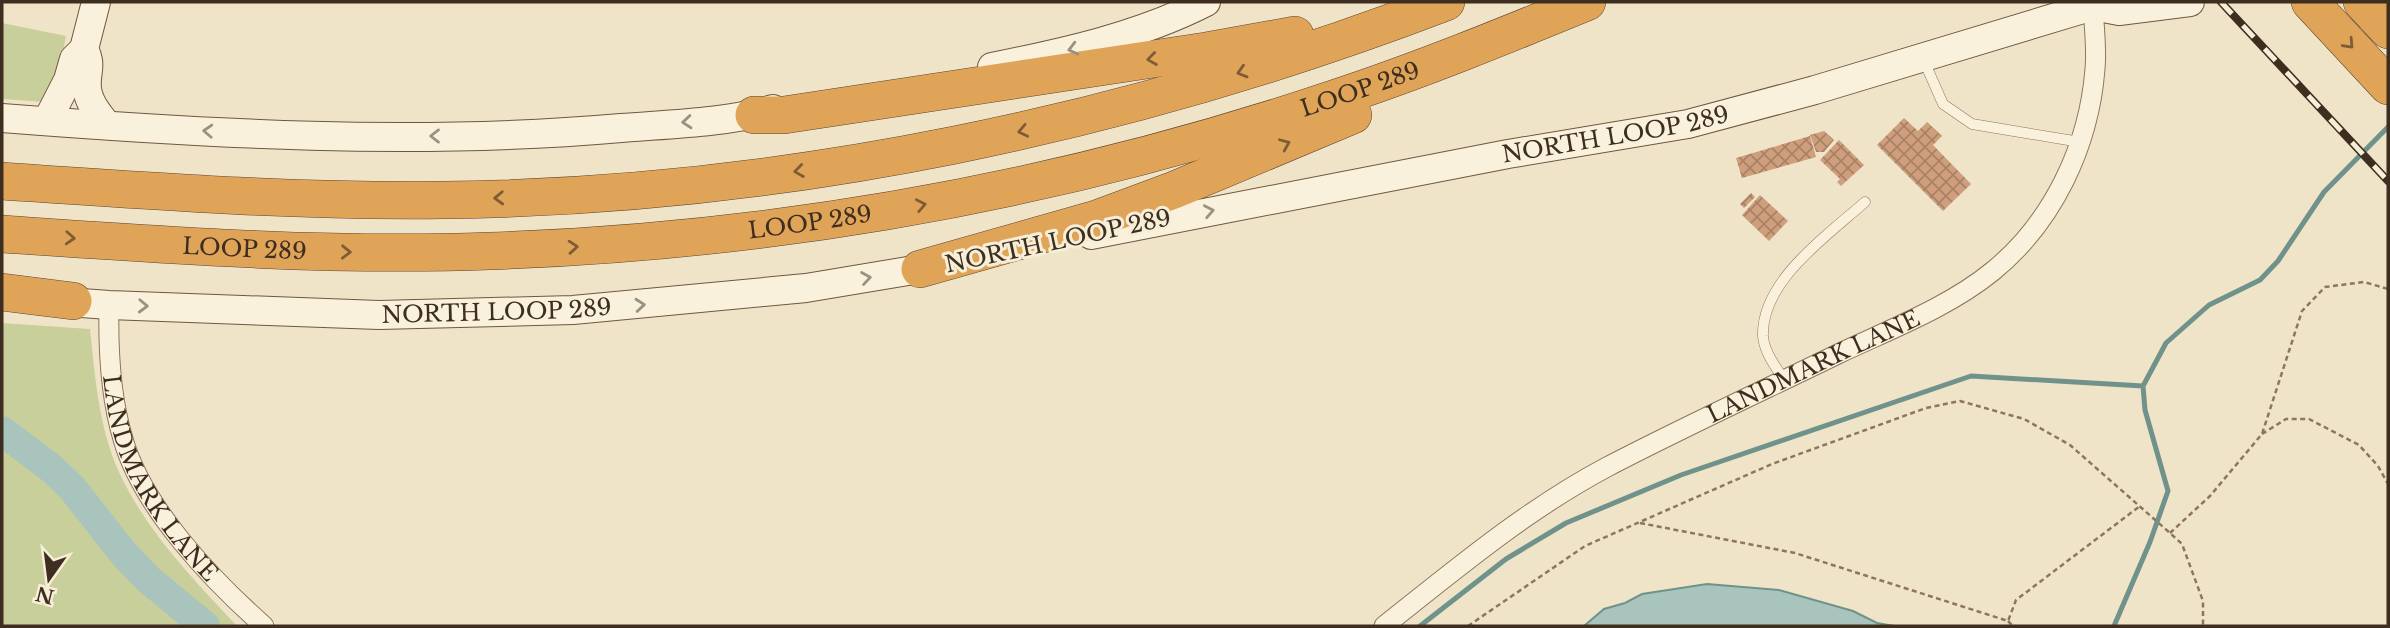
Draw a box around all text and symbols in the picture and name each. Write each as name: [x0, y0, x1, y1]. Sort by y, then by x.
one-way arrow: [2341, 36, 2353, 49]
one-way arrow: [1067, 41, 1079, 55]
one-way arrow: [1147, 51, 1158, 66]
street label: LOOP 289: [1297, 56, 1424, 123]
one-way arrow: [1237, 64, 1249, 78]
street label: NORTH LOOP 289: [1500, 100, 1732, 169]
one-way arrow: [681, 114, 692, 129]
one-way arrow: [1017, 122, 1029, 137]
one-way arrow: [202, 123, 213, 138]
one-way arrow: [429, 128, 440, 144]
one-way arrow: [1278, 138, 1290, 152]
one-way arrow: [793, 164, 805, 179]
one-way arrow: [493, 191, 504, 206]
one-way arrow: [915, 198, 927, 213]
street label: LOOP 289: [747, 200, 874, 245]
street label: NORTH LOOP 289: [942, 203, 1174, 279]
one-way arrow: [1203, 204, 1215, 219]
one-way arrow: [65, 230, 76, 245]
street label: LOOP 289: [182, 232, 307, 265]
one-way arrow: [568, 240, 579, 255]
one-way arrow: [341, 244, 352, 259]
one-way arrow: [860, 271, 872, 286]
street label: NORTH LOOP 289: [381, 292, 613, 329]
one-way arrow: [635, 298, 646, 313]
one-way arrow: [138, 299, 149, 314]
street label: LANDMARK LANE: [1703, 304, 1925, 429]
street label: LANDMARK LANE: [97, 373, 224, 587]
north arrow: [14, 544, 84, 614]
text: N: [33, 582, 56, 608]

